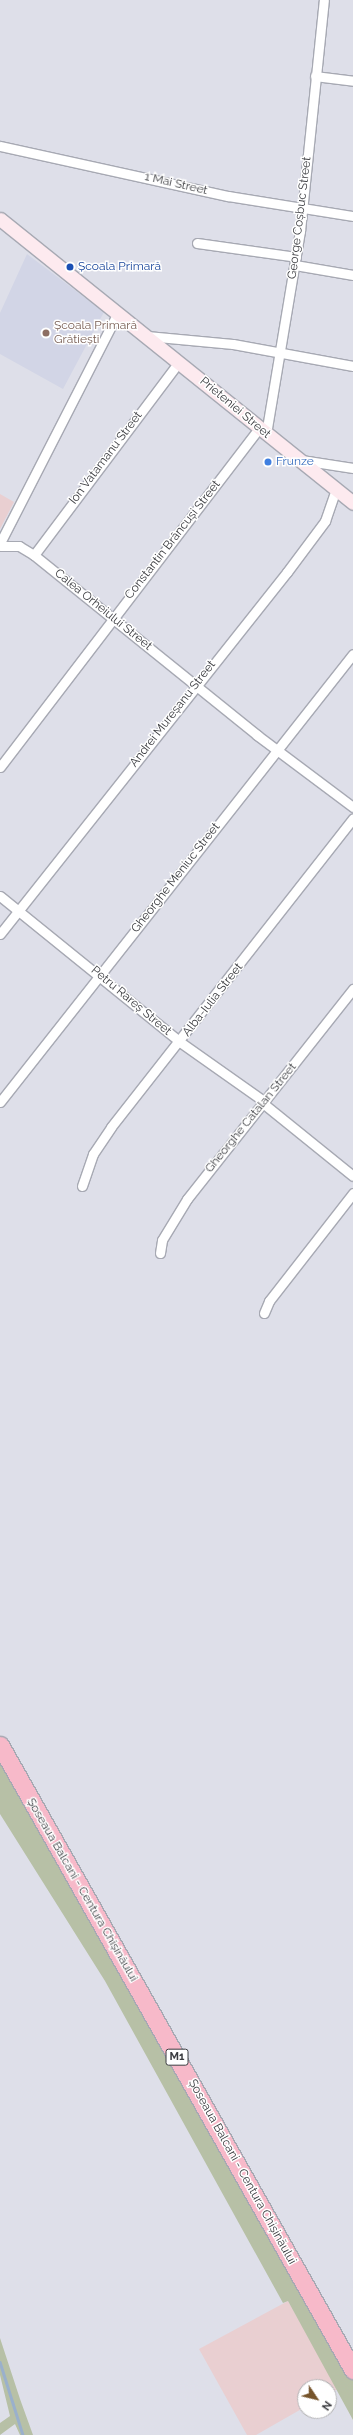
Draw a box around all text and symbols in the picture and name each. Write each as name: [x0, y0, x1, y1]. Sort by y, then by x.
street label: George Coșbuc Street: [285, 156, 315, 280]
street label: 1 Mai Street: [143, 170, 209, 198]
place label: Școala Primară: [78, 260, 161, 274]
marker: Școala Primară: [65, 262, 75, 272]
place label: Școala Primară Grătiești: [54, 319, 137, 347]
marker: Școala Primară Grătiești: [41, 328, 51, 338]
street label: Prieteniei Street: [197, 374, 273, 442]
street label: Ion Vatamanu Street: [66, 409, 146, 507]
place label: Frunze: [276, 455, 314, 469]
marker: Frunze: [263, 457, 273, 467]
street label: Constantin Brâncuși Street: [122, 478, 224, 602]
street label: Calea Orheiului Street: [51, 566, 155, 654]
street label: Andrei Mureșanu Street: [127, 658, 219, 770]
street label: Gheorghe Meniuc Street: [129, 820, 223, 936]
street label: Alba-Iulia Street: [180, 960, 246, 1040]
street label: Petru Rareș Street: [88, 963, 174, 1039]
street label: Gheorghe Catalan Street: [202, 1060, 300, 1176]
street label: Șoseaua Balcani - Centura Chișinăului: [23, 1796, 141, 1984]
road number: M1: [165, 2048, 189, 2066]
street label: Șoseaua Balcani - Centura Chișinăului: [185, 2077, 299, 2267]
north arrow: [297, 2379, 337, 2419]
text: N: [319, 2398, 334, 2413]

